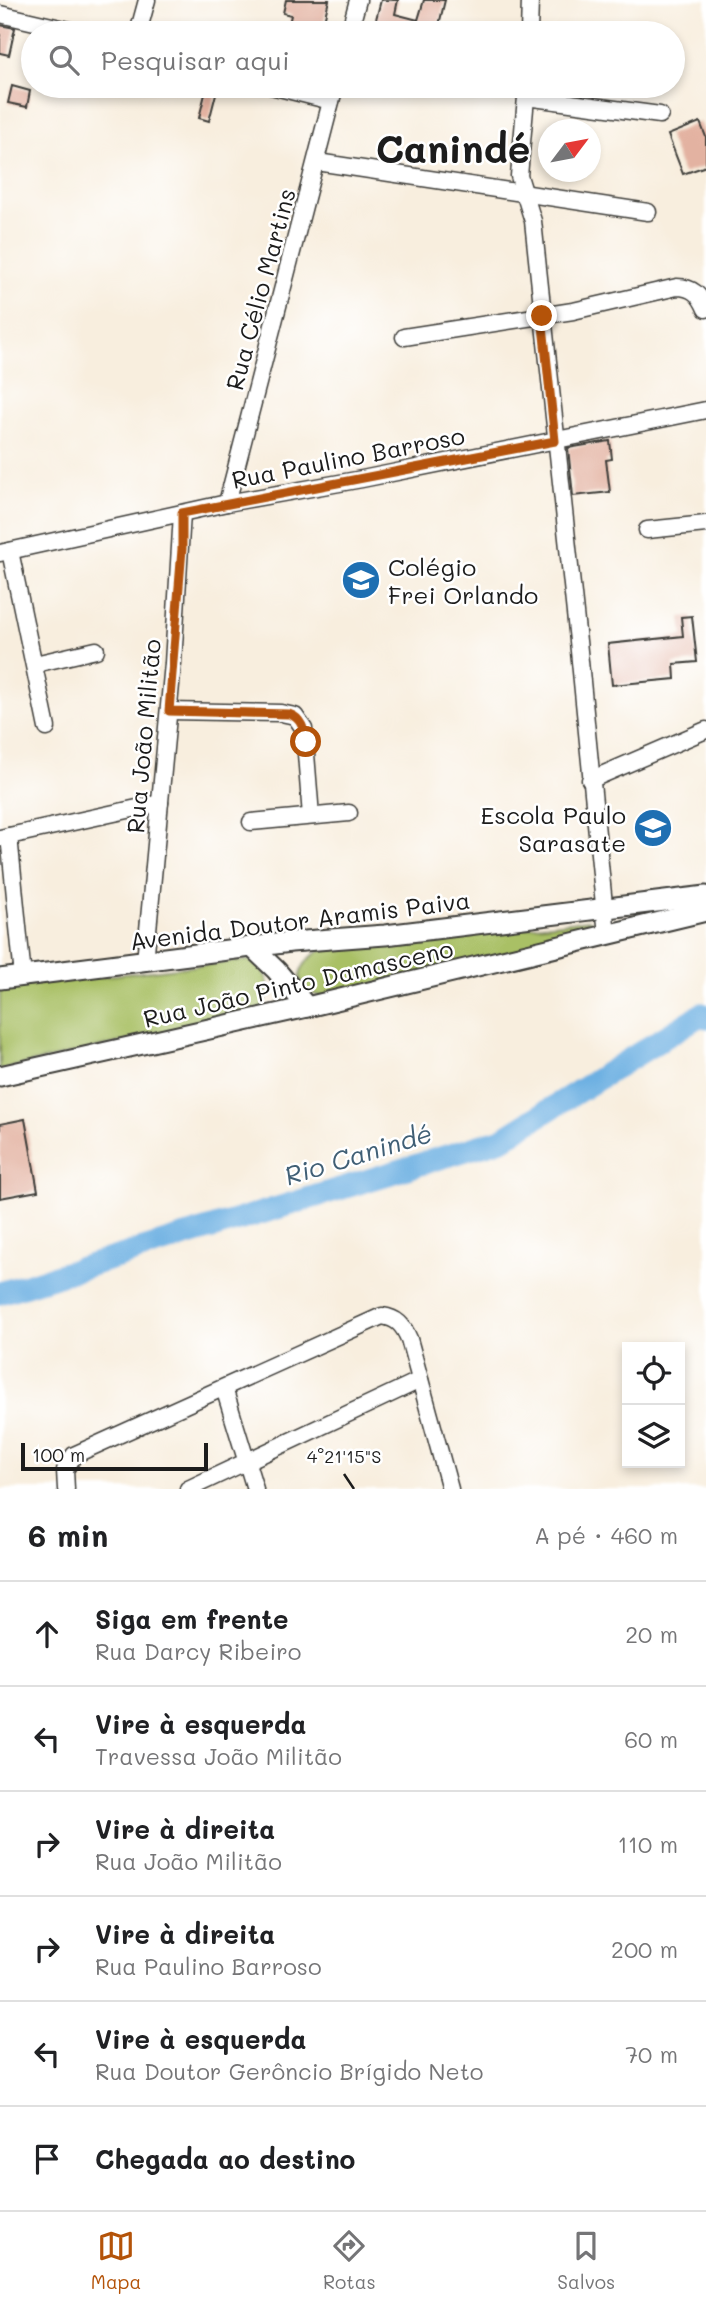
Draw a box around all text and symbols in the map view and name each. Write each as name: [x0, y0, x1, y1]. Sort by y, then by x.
search box: [21, 21, 685, 98]
icon: search: [45, 41, 83, 79]
text: Pesquisar aqui: [101, 43, 290, 77]
north arrow: [538, 119, 601, 182]
district label: Canindé: [376, 123, 530, 173]
street label: Rua Célio Martins: [218, 185, 302, 393]
route end: [526, 300, 557, 331]
street label: Rua Paulino Barroso: [229, 419, 467, 495]
place label: Colégio Frei Orlando: [388, 551, 538, 610]
school or university icon: Colégio Frei Orlando: [340, 559, 382, 601]
street label: Rua João Militão: [119, 638, 167, 834]
route start: [290, 726, 321, 757]
place label: Escola Paulo Sarasate: [481, 799, 626, 858]
school or university icon: Escola Paulo Sarasate: [632, 807, 674, 849]
street label: Avenida Doutor Aramis Paiva: [128, 884, 472, 956]
street label: Rua João Pinto Damasceno: [140, 932, 456, 1034]
water label: Rio Canindé: [280, 1115, 436, 1193]
map controls: [622, 1342, 685, 1468]
button: locate: [622, 1342, 685, 1405]
button: layers: [622, 1405, 685, 1468]
scale bar: [21, 1440, 208, 1472]
text: 100 m: [32, 1442, 85, 1467]
text: 4°21'15"S: [307, 1444, 381, 1468]
text: 6 min: [28, 1515, 108, 1555]
text: A pé · 460 m: [534, 1520, 678, 1550]
text: Siga em frente: [95, 1602, 289, 1636]
icon: ahead: [28, 1615, 66, 1653]
text: 20 m: [625, 1619, 678, 1649]
text: Rua Darcy Ribeiro: [95, 1636, 301, 1666]
text: Vire à esquerda: [95, 1707, 306, 1741]
icon: left: [28, 1720, 66, 1758]
text: 60 m: [624, 1724, 678, 1754]
text: Travessa João Militão: [95, 1741, 342, 1771]
text: Vire à direita: [95, 1812, 275, 1846]
icon: right: [28, 1825, 66, 1863]
text: 110 m: [618, 1829, 678, 1859]
text: Rua João Militão: [95, 1846, 282, 1876]
text: Vire à direita: [95, 1917, 275, 1951]
icon: right: [28, 1930, 66, 1968]
text: 200 m: [611, 1934, 678, 1964]
text: Rua Paulino Barroso: [95, 1951, 322, 1981]
text: Vire à esquerda: [95, 2022, 306, 2056]
icon: left: [28, 2035, 66, 2073]
text: 70 m: [625, 2039, 678, 2069]
text: Rua Doutor Gerôncio Brígido Neto: [95, 2056, 483, 2086]
icon: arrive: [28, 2140, 66, 2178]
text: Chegada ao destino: [95, 2142, 355, 2176]
tab: Mapa: [91, 2227, 141, 2294]
tab: Rotas: [323, 2227, 376, 2294]
tab: Salvos: [557, 2227, 615, 2294]

